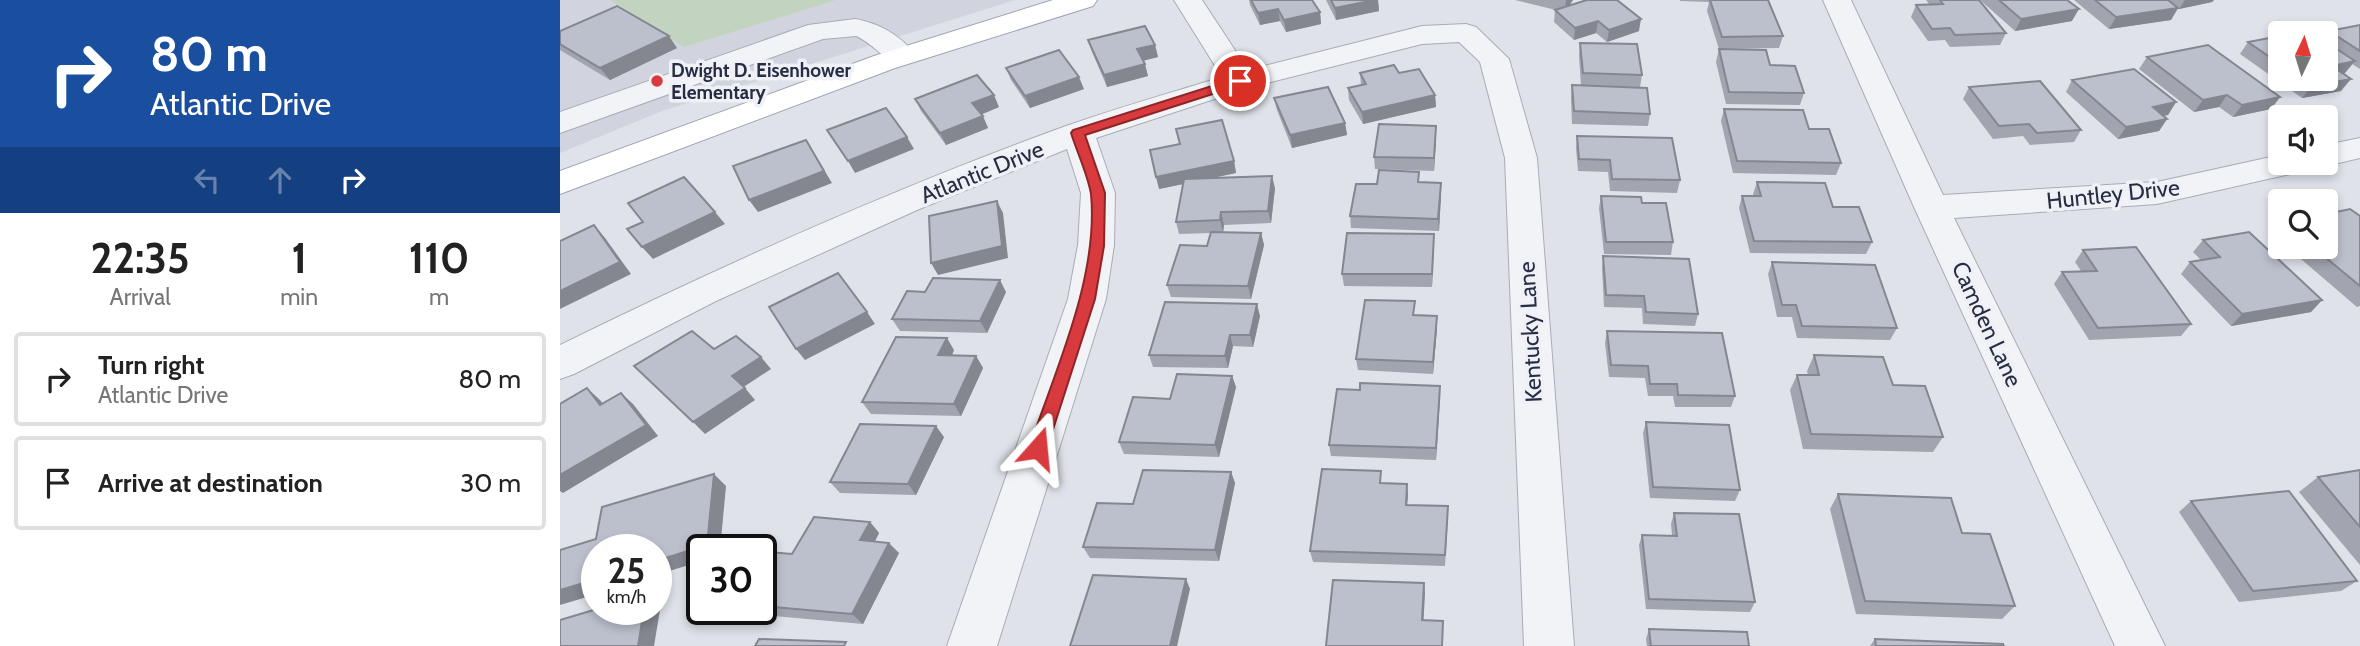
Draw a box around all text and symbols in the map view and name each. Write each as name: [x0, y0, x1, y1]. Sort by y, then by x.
north arrow: [2268, 21, 2338, 91]
map controls: [2268, 21, 2338, 259]
text: 80 m: [150, 24, 268, 83]
icon: right: [35, 28, 126, 119]
pin: [1210, 51, 1270, 111]
place label: Dwight D. Eisenhower Elementary: [671, 59, 851, 104]
icon: arrive: [1221, 62, 1259, 100]
marker: Dwight D. Eisenhower Elementary: [649, 73, 665, 89]
text: Atlantic Drive: [150, 84, 331, 123]
button: sound: [2268, 105, 2338, 175]
street label: Atlantic Drive: [916, 135, 1048, 209]
icon: left: [188, 161, 226, 199]
icon: ahead: [261, 161, 299, 199]
icon: right: [334, 161, 372, 199]
street label: Huntley Drive: [2045, 173, 2181, 215]
button: search: [2268, 189, 2338, 259]
text: 22:35: [91, 232, 190, 284]
text: 1: [291, 232, 307, 284]
text: 110: [409, 232, 469, 284]
street label: Camden Lane: [1946, 257, 2028, 391]
street label: Kentucky Lane: [1512, 261, 1548, 403]
text: Arrival: [109, 283, 171, 311]
text: min: [280, 283, 318, 311]
text: m: [429, 283, 449, 311]
text: Turn right: [98, 349, 204, 381]
icon: right: [39, 360, 77, 398]
text: 80 m: [458, 363, 521, 395]
text: Atlantic Drive: [98, 381, 228, 409]
position arrow: [1001, 411, 1075, 485]
icon: arrive: [39, 464, 77, 502]
text: Arrive at destination: [98, 467, 323, 499]
text: 30 m: [460, 467, 521, 499]
speed limit sign: 30: [686, 534, 777, 625]
text: 25: [608, 549, 645, 592]
text: km/h: [607, 586, 646, 608]

